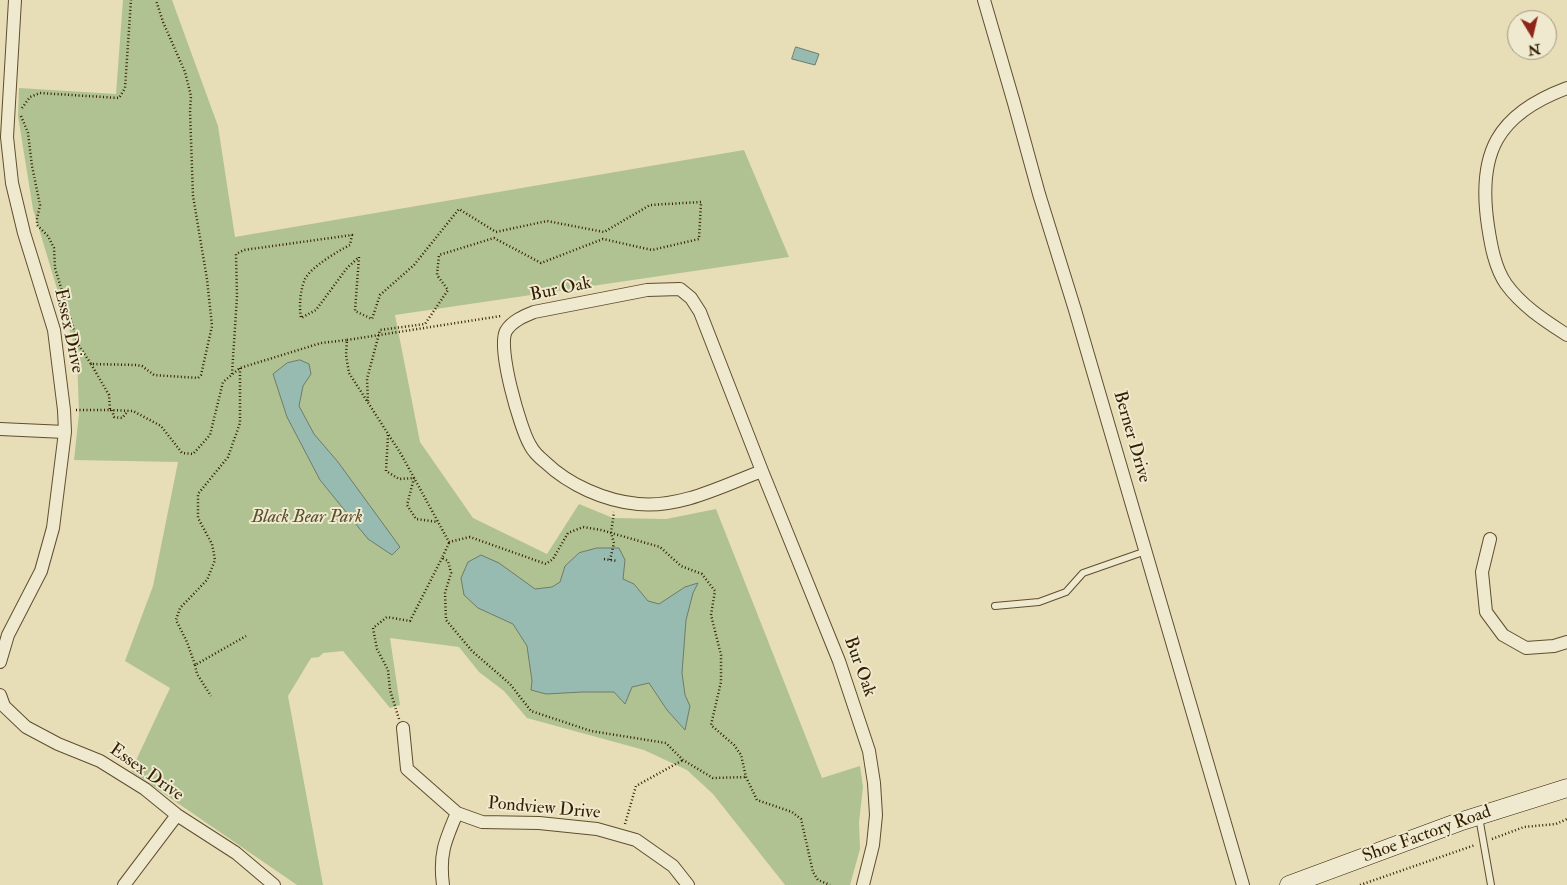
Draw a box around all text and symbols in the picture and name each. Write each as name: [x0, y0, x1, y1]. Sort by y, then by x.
north arrow: [1507, 10, 1557, 60]
text: N: [1527, 40, 1542, 59]
street label: Bur Oak: [528, 273, 594, 307]
street label: Essex Drive: [49, 287, 87, 375]
street label: Berner Drive: [1108, 389, 1154, 485]
park label: Black Bear Park: [251, 507, 363, 529]
street label: Bur Oak: [838, 634, 880, 700]
street label: Essex Drive: [105, 740, 187, 806]
street label: Pondview Drive: [487, 793, 601, 825]
street label: Shoe Factory Road: [1360, 802, 1494, 868]

